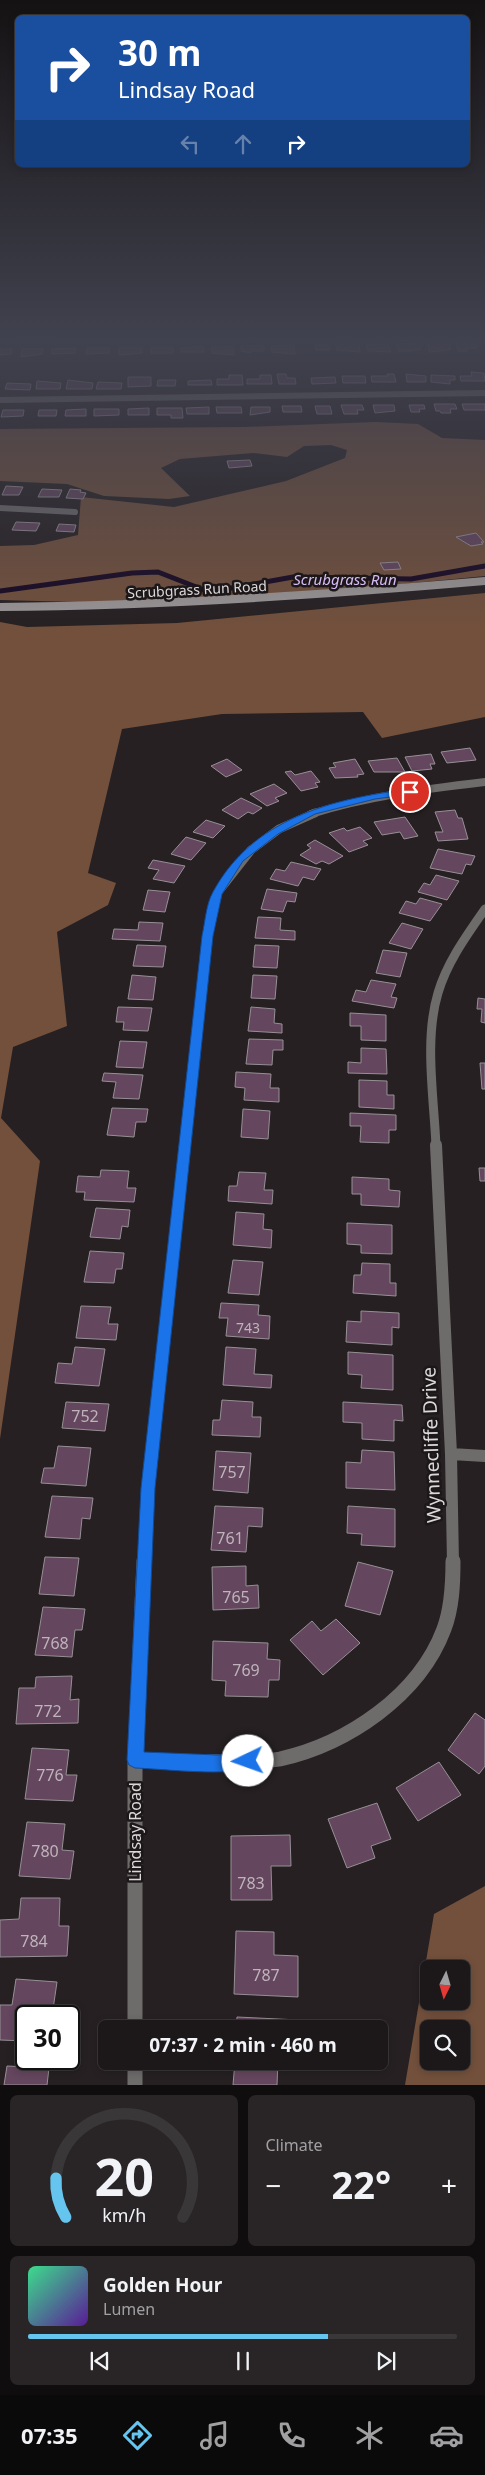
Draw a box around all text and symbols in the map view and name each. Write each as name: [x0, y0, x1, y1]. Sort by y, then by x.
text: 30 m: [118, 29, 201, 76]
icon: right: [35, 35, 100, 100]
text: Lindsay Road: [118, 74, 255, 104]
icon: left: [176, 130, 204, 158]
icon: ahead: [229, 130, 257, 158]
icon: right: [282, 130, 310, 158]
water label: Scrubgrass Run: [293, 569, 397, 589]
street label: Scrubgrass Run Road: [127, 576, 267, 602]
pin: [389, 771, 431, 813]
icon: arrive: [396, 778, 424, 806]
house number: 743: [236, 1318, 260, 1337]
street label: Wynnecliffe Drive: [415, 1366, 447, 1524]
house number: 752: [71, 1405, 99, 1427]
house number: 757: [218, 1461, 246, 1483]
house number: 761: [216, 1527, 244, 1549]
house number: 765: [222, 1586, 250, 1608]
house number: 768: [41, 1632, 69, 1654]
house number: 769: [232, 1659, 260, 1681]
house number: 772: [34, 1700, 62, 1722]
position arrow: [221, 1734, 273, 1786]
house number: 776: [36, 1764, 64, 1786]
street label: Lindsay Road: [124, 1782, 146, 1882]
house number: 780: [31, 1840, 59, 1862]
house number: 783: [237, 1872, 265, 1894]
house number: 784: [20, 1930, 48, 1952]
north arrow: [420, 1960, 470, 2010]
map controls: [420, 1960, 470, 2070]
house number: 787: [252, 1964, 280, 1986]
speed limit sign: 30: [15, 2005, 80, 2070]
button: search: [420, 2020, 470, 2070]
text: 07:37 · 2 min · 460 m: [149, 2032, 337, 2058]
text: Climate: [266, 2134, 323, 2156]
text: 20: [94, 2140, 154, 2211]
text: 22°: [331, 2158, 391, 2210]
text: −: [266, 2166, 282, 2204]
text: +: [441, 2166, 457, 2204]
text: km/h: [102, 2203, 146, 2227]
text: Golden Hour: [103, 2272, 222, 2298]
text: Lumen: [103, 2298, 155, 2320]
icon: previous: [86, 2347, 114, 2375]
icon: pause: [229, 2347, 257, 2375]
icon: next: [372, 2347, 400, 2375]
icon: directions: [120, 2418, 155, 2453]
icon: music: [197, 2418, 232, 2453]
icon: phone: [274, 2418, 309, 2453]
icon: climate: [352, 2418, 387, 2453]
icon: car: [429, 2418, 464, 2453]
text: 07:35: [21, 2420, 78, 2450]

